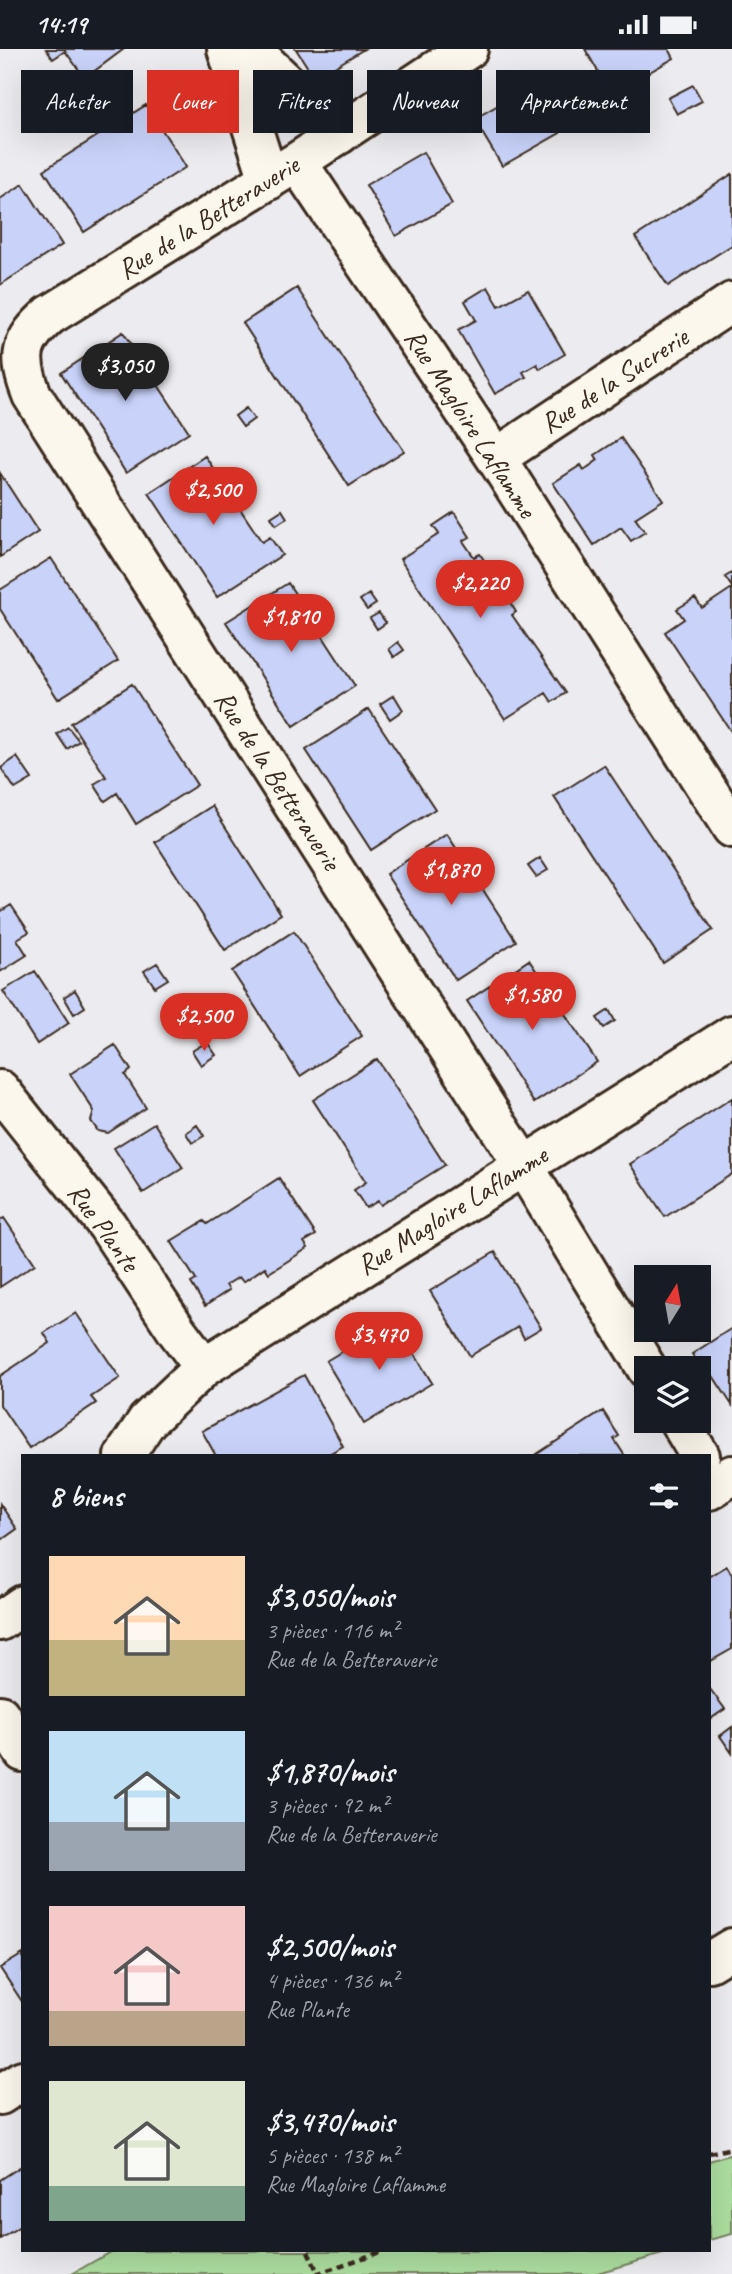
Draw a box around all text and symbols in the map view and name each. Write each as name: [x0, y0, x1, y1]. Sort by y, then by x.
text: 14:19: [35, 8, 87, 41]
chip: Acheter: [21, 70, 133, 133]
chip: Louer: [147, 70, 239, 133]
chip: Filtres: [253, 70, 353, 133]
chip: Nouveau: [367, 70, 482, 133]
chip: Appartement: [496, 70, 650, 133]
street label: Rue de la Betteraverie: [111, 146, 307, 287]
street label: Rue de la Sucrerie: [534, 318, 696, 441]
street label: Rue Magloire Laflamme: [397, 322, 546, 526]
pin: $3,050: [68, 343, 182, 403]
text: $3,050: [97, 351, 153, 380]
pin: $2,500: [156, 468, 270, 527]
text: $2,500: [185, 475, 241, 504]
pin: $2,220: [423, 561, 537, 620]
text: $2,220: [452, 568, 508, 597]
pin: $1,810: [234, 595, 348, 654]
text: $1,810: [263, 602, 319, 631]
street label: Rue de la Betteraverie: [207, 683, 350, 878]
pin: $1,870: [394, 847, 508, 907]
text: $1,870: [423, 855, 479, 884]
pin: $1,580: [475, 972, 589, 1032]
text: $1,580: [504, 980, 560, 1009]
pin: $2,500: [147, 993, 261, 1053]
text: $2,500: [176, 1001, 232, 1030]
street label: Rue Magloire Laflamme: [350, 1136, 555, 1283]
street label: Rue Plante: [60, 1176, 149, 1280]
north arrow: [634, 1265, 710, 1342]
map controls: [634, 1265, 711, 1433]
pin: $3,470: [322, 1313, 436, 1372]
text: $3,470: [351, 1320, 407, 1349]
button: layers: [634, 1356, 711, 1433]
text: 8 biens: [49, 1477, 123, 1515]
icon: filters: [645, 1477, 683, 1515]
text: $3,050/mois: [266, 1578, 394, 1616]
icon: home: [105, 1584, 189, 1668]
text: 3 pièces · 116 m²: [266, 1616, 398, 1645]
text: Rue de la Betteraverie: [266, 1645, 436, 1674]
text: $1,870/mois: [266, 1753, 394, 1791]
icon: home: [105, 1759, 189, 1843]
text: 3 pièces · 92 m²: [266, 1791, 388, 1820]
text: Rue de la Betteraverie: [266, 1820, 436, 1849]
text: $2,500/mois: [266, 1928, 394, 1966]
icon: home: [105, 1934, 189, 2018]
text: 4 pièces · 136 m²: [266, 1966, 398, 1995]
text: Rue Plante: [266, 1995, 349, 2024]
text: $3,470/mois: [266, 2103, 394, 2141]
icon: home: [105, 2109, 189, 2193]
text: 5 pièces · 138 m²: [266, 2141, 398, 2170]
text: Rue Magloire Laflamme: [266, 2170, 445, 2199]

